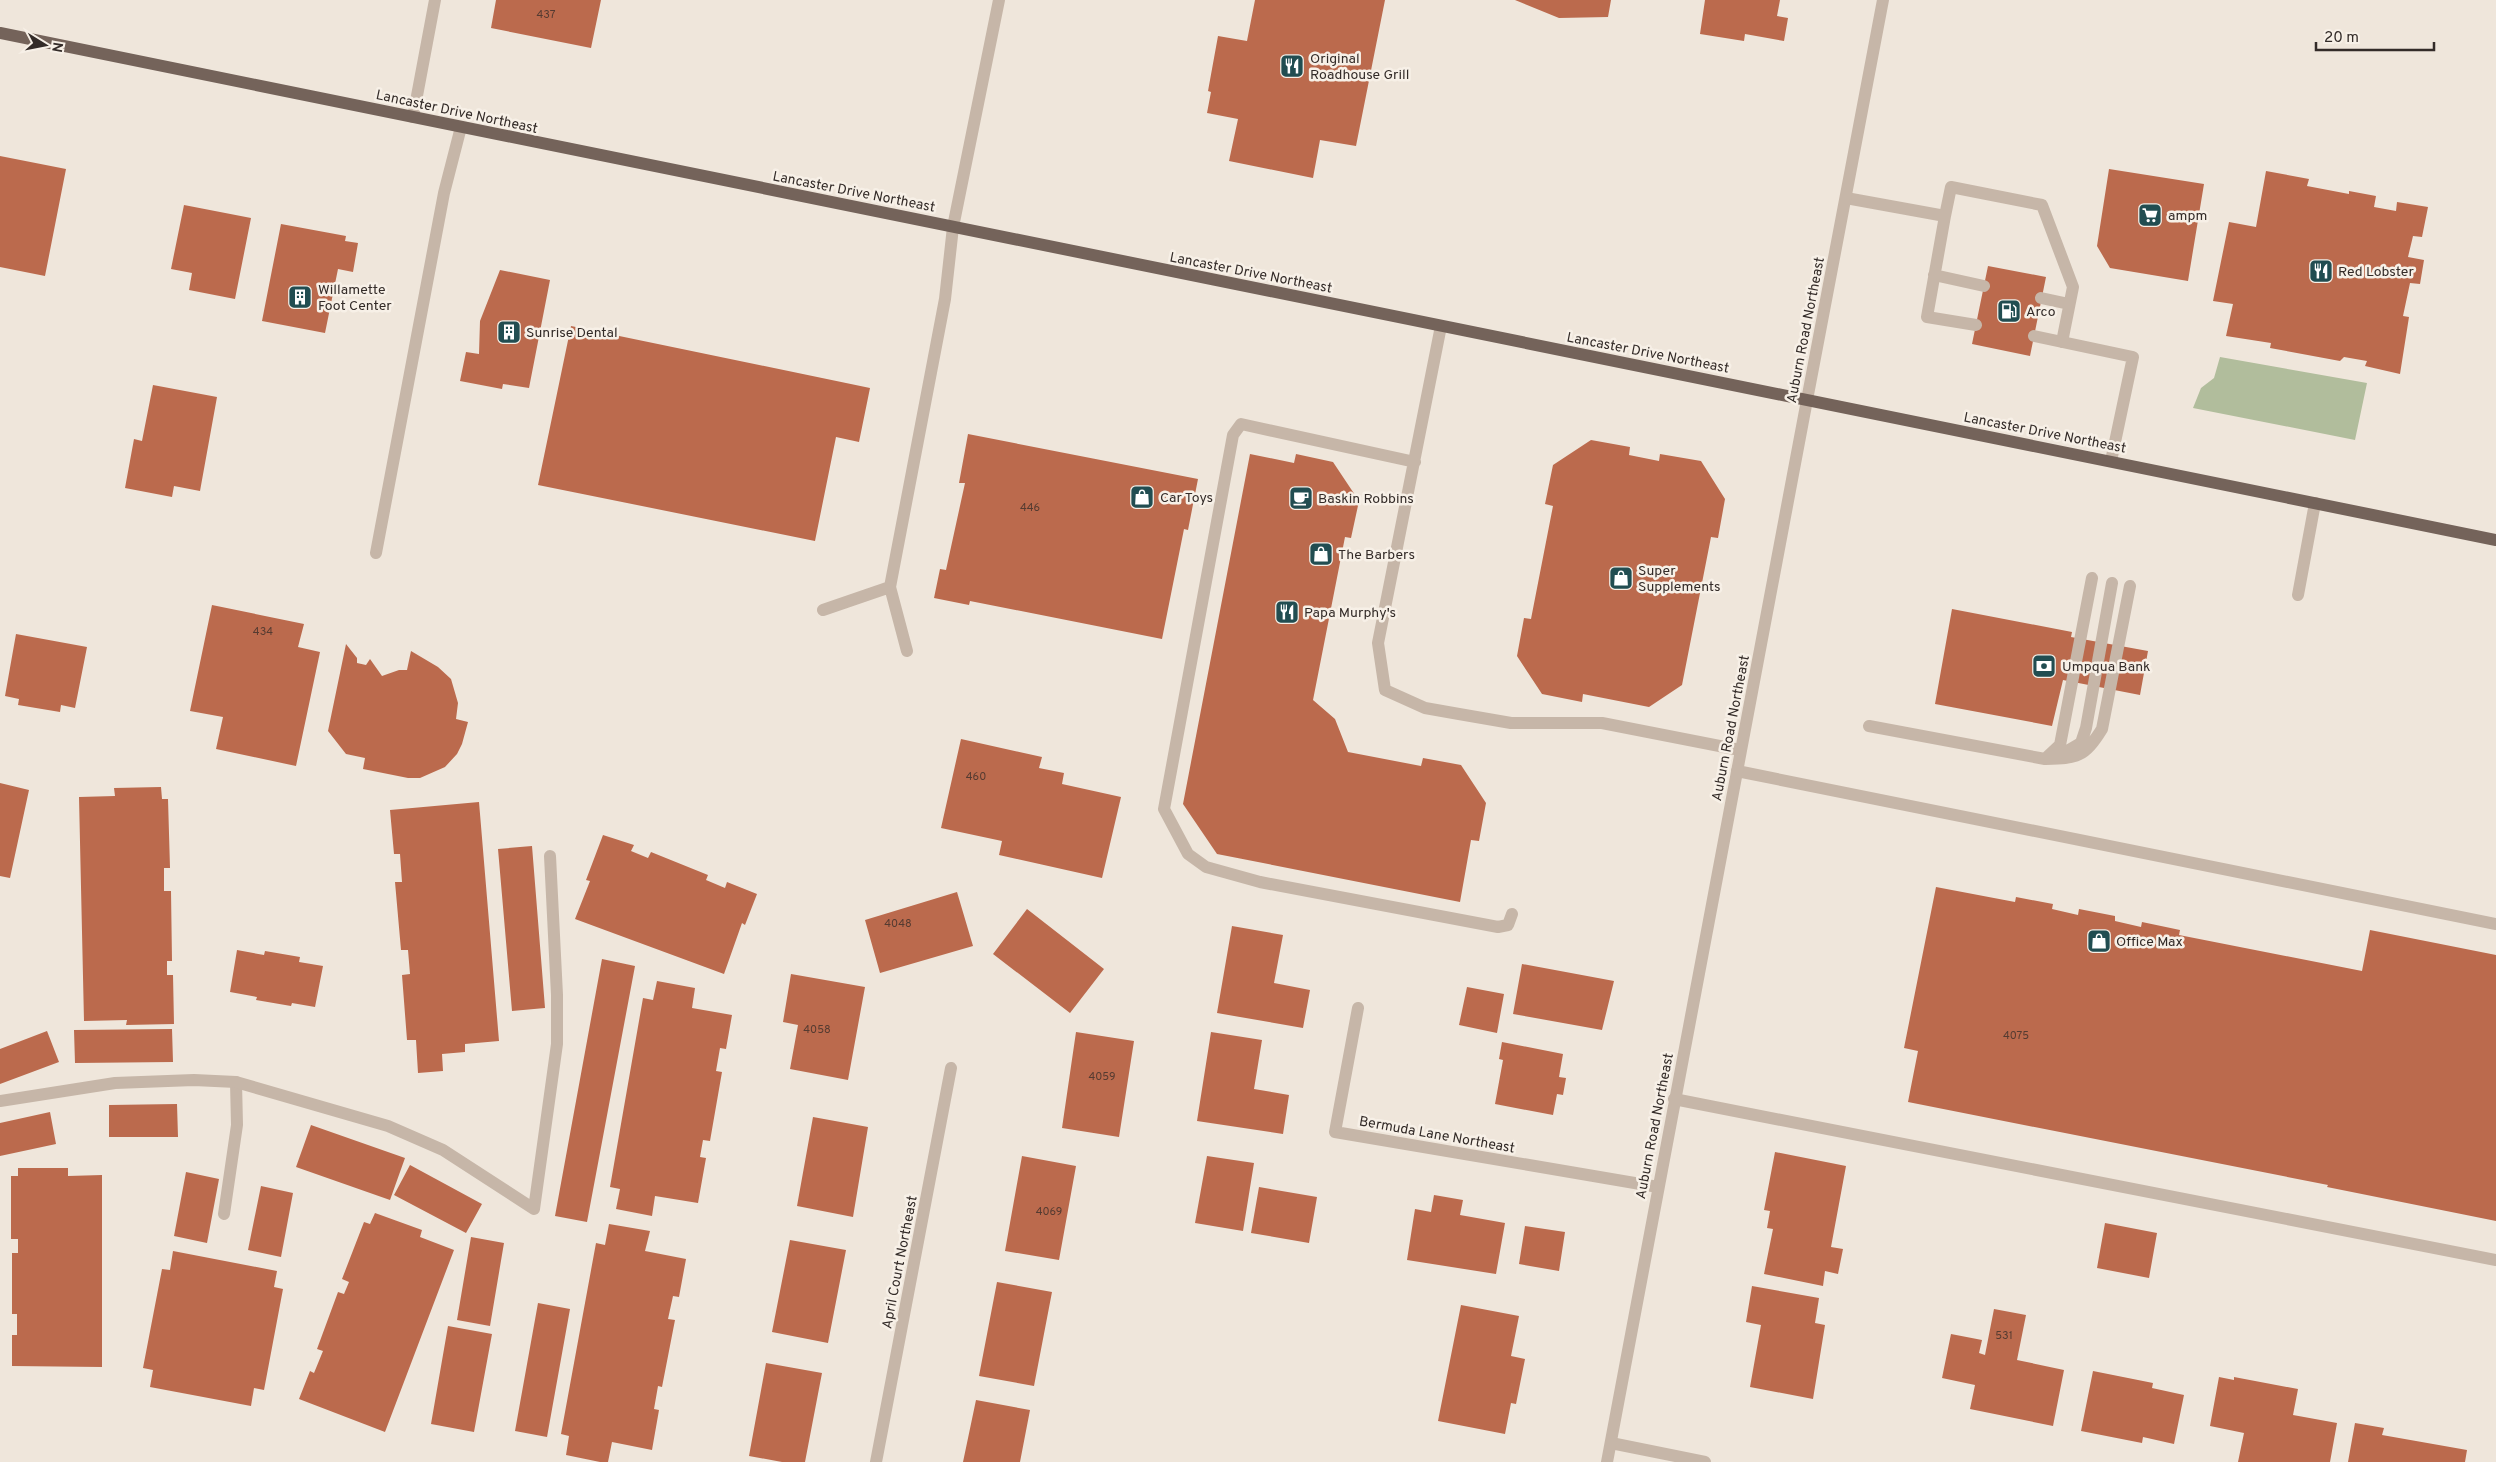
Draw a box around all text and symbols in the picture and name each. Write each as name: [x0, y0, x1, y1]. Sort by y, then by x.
house number: 437: [536, 8, 556, 22]
north arrow: [20, 20, 70, 70]
scale bar: [2316, 20, 2434, 52]
text: 20 m: [2324, 29, 2359, 48]
text: N: [47, 41, 66, 53]
place label: Original Roadhouse Grill: [1310, 51, 1409, 84]
restaurant icon: Original Roadhouse Grill: [1279, 53, 1305, 79]
street label: Lancaster Drive Northeast: [374, 87, 539, 138]
street label: Lancaster Drive Northeast: [771, 168, 936, 217]
supermarket icon: ampm: [2137, 202, 2163, 228]
place label: ampm: [2168, 208, 2207, 225]
street label: Lancaster Drive Northeast: [1168, 249, 1333, 298]
street label: Auburn Road Northeast: [1784, 256, 1829, 405]
restaurant icon: Red Lobster: [2308, 258, 2334, 284]
place label: Red Lobster: [2338, 264, 2415, 281]
place label: Willamette Foot Center: [318, 282, 392, 315]
building icon: Willamette Foot Center: [287, 284, 313, 310]
fuel station icon: Arco: [1996, 298, 2022, 324]
place label: Arco: [2026, 304, 2056, 321]
building icon: Sunrise Dental: [496, 319, 522, 345]
place label: Sunrise Dental: [526, 325, 618, 342]
street label: Lancaster Drive Northeast: [1565, 329, 1730, 378]
street label: Lancaster Drive Northeast: [1962, 409, 2127, 458]
shop icon: Car Toys: [1129, 484, 1155, 510]
cafe icon: Baskin Robbins: [1288, 485, 1314, 511]
place label: Car Toys: [1160, 490, 1213, 507]
place label: Baskin Robbins: [1318, 491, 1414, 508]
house number: 446: [1020, 501, 1040, 515]
shop icon: The Barbers: [1308, 541, 1334, 567]
place label: The Barbers: [1338, 547, 1415, 564]
place label: Super Supplements: [1638, 563, 1721, 596]
shop icon: Super Supplements: [1608, 565, 1634, 591]
restaurant icon: Papa Murphy's: [1274, 599, 1300, 625]
place label: Papa Murphy's: [1304, 605, 1396, 622]
house number: 434: [253, 625, 273, 639]
bank icon: Umpqua Bank: [2031, 653, 2057, 679]
street label: Auburn Road Northeast: [1709, 654, 1754, 803]
place label: Umpqua Bank: [2062, 659, 2151, 676]
house number: 460: [966, 770, 986, 784]
house number: 4048: [884, 917, 912, 931]
shop icon: Office Max: [2086, 928, 2112, 954]
place label: Office Max: [2116, 934, 2183, 951]
house number: 4058: [803, 1023, 831, 1037]
house number: 4075: [2003, 1029, 2029, 1043]
street label: Auburn Road Northeast: [1633, 1052, 1678, 1201]
house number: 4059: [1088, 1070, 1116, 1084]
street label: Bermuda Lane Northeast: [1358, 1113, 1516, 1158]
street label: April Court Northeast: [879, 1194, 922, 1330]
house number: 4069: [1036, 1205, 1062, 1219]
house number: 531: [1995, 1329, 2013, 1343]

